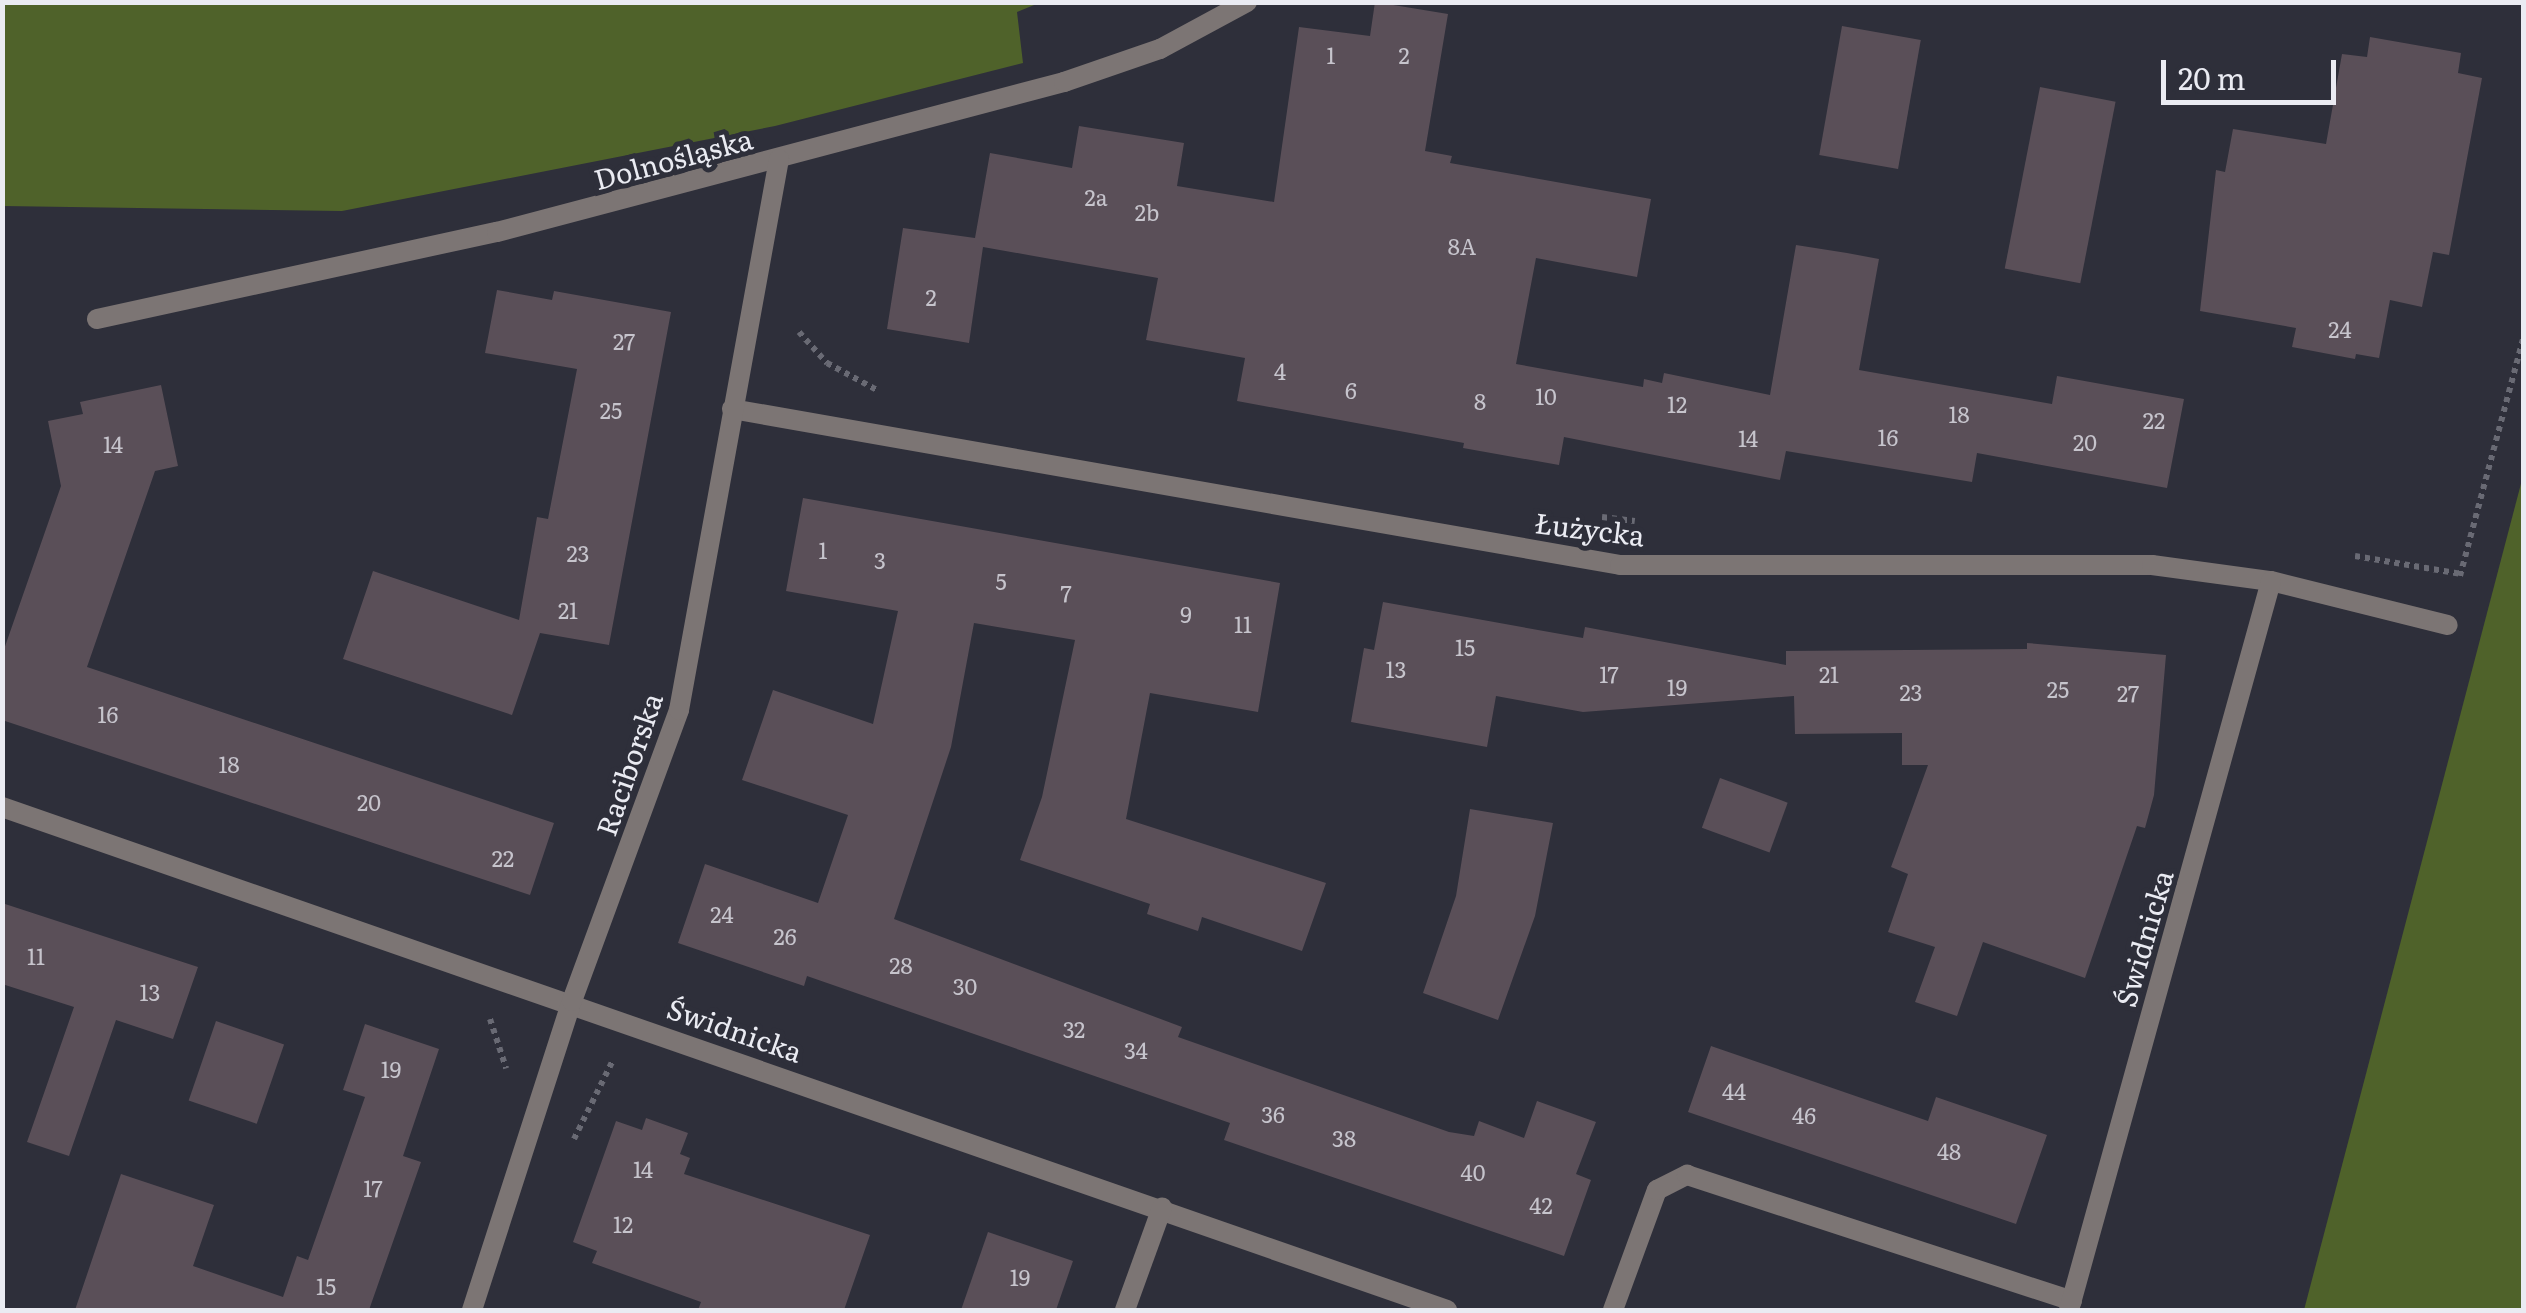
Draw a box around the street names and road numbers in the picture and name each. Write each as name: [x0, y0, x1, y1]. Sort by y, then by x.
street label: Dolnośląska: [590, 121, 756, 195]
street label: Łużycka: [1533, 505, 1647, 551]
street label: Raciborska: [588, 688, 668, 840]
street label: Świdnicka: [2107, 866, 2179, 1010]
street label: Świdnicka: [663, 990, 807, 1068]

